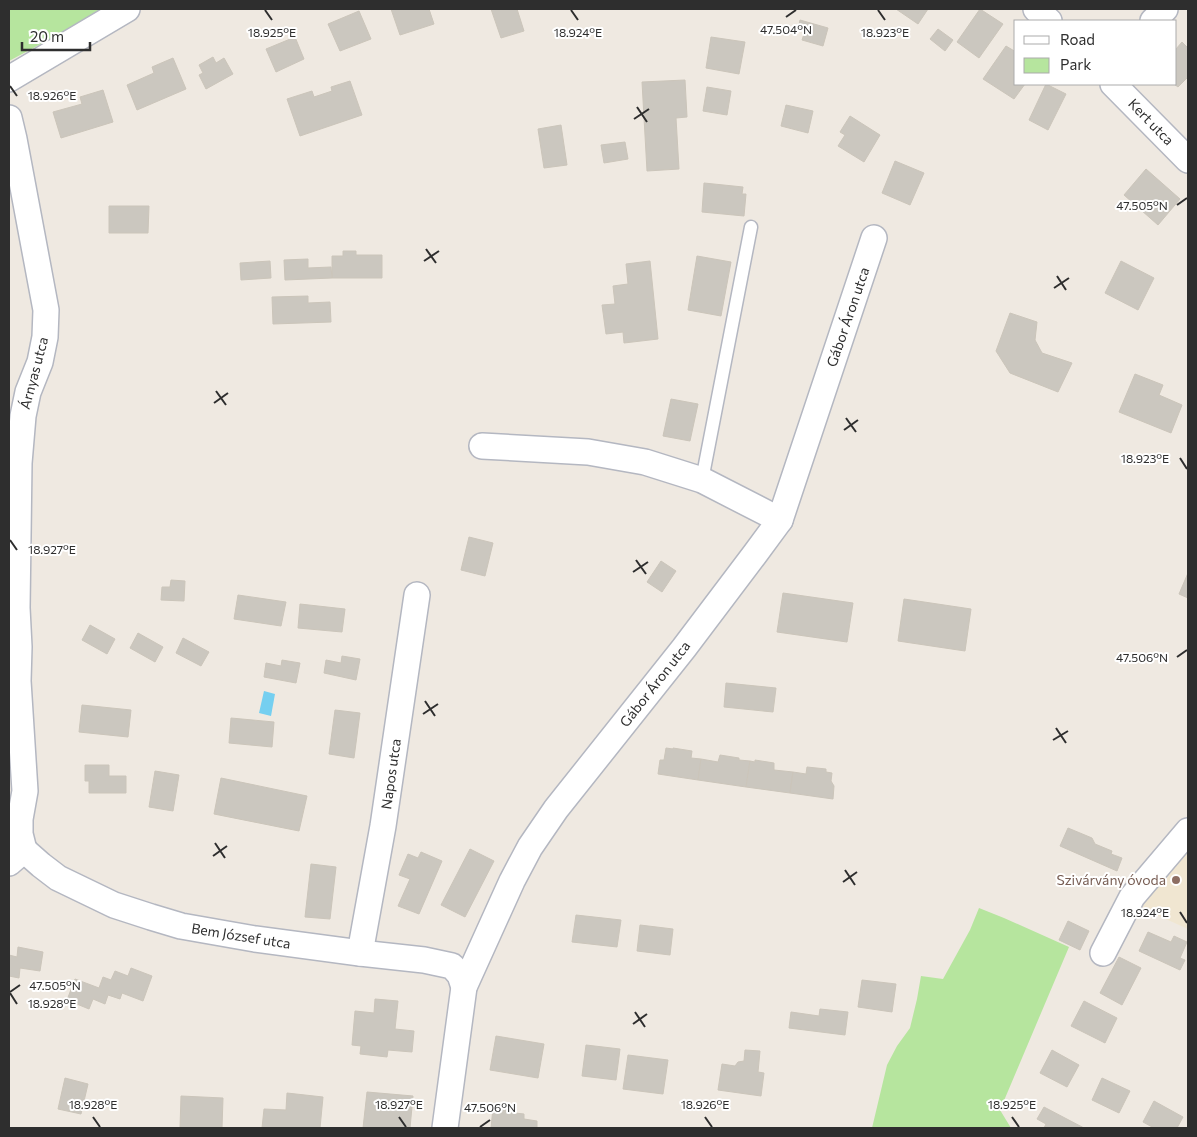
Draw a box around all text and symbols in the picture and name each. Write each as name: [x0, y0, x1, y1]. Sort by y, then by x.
scale bar: [22, 20, 90, 52]
legend: [1014, 20, 1177, 85]
text: 47.504°N: [760, 22, 812, 36]
text: 18.925°E: [248, 25, 296, 39]
text: 18.924°E: [554, 25, 602, 39]
text: 18.923°E: [861, 25, 909, 39]
text: 20 m: [30, 27, 64, 45]
text: Road: [1060, 30, 1095, 48]
text: Park: [1060, 55, 1091, 73]
text: 18.926°E: [28, 88, 76, 102]
street label: Kert utca: [1125, 95, 1178, 148]
text: 47.505°N: [1116, 198, 1168, 212]
street label: Gábor Áron utca: [823, 265, 873, 369]
street label: Árnyas utca: [16, 335, 51, 411]
text: 18.923°E: [1121, 451, 1169, 465]
text: 18.927°E: [28, 542, 76, 556]
street label: Gábor Áron utca: [616, 637, 693, 730]
text: 47.506°N: [1116, 650, 1168, 664]
street label: Napos utca: [377, 738, 404, 810]
place label: Szivárvány óvoda: [1056, 871, 1166, 888]
marker: Szivárvány óvoda: [1170, 874, 1182, 886]
text: 18.924°E: [1121, 905, 1169, 919]
street label: Bem József utca: [190, 919, 292, 952]
text: 47.505°N: [29, 978, 81, 992]
text: 18.928°E: [28, 996, 76, 1010]
text: 18.928°E: [69, 1097, 117, 1111]
text: 18.927°E: [375, 1097, 423, 1111]
text: 18.926°E: [681, 1097, 729, 1111]
text: 18.925°E: [988, 1097, 1036, 1111]
text: 47.506°N: [464, 1100, 516, 1114]

